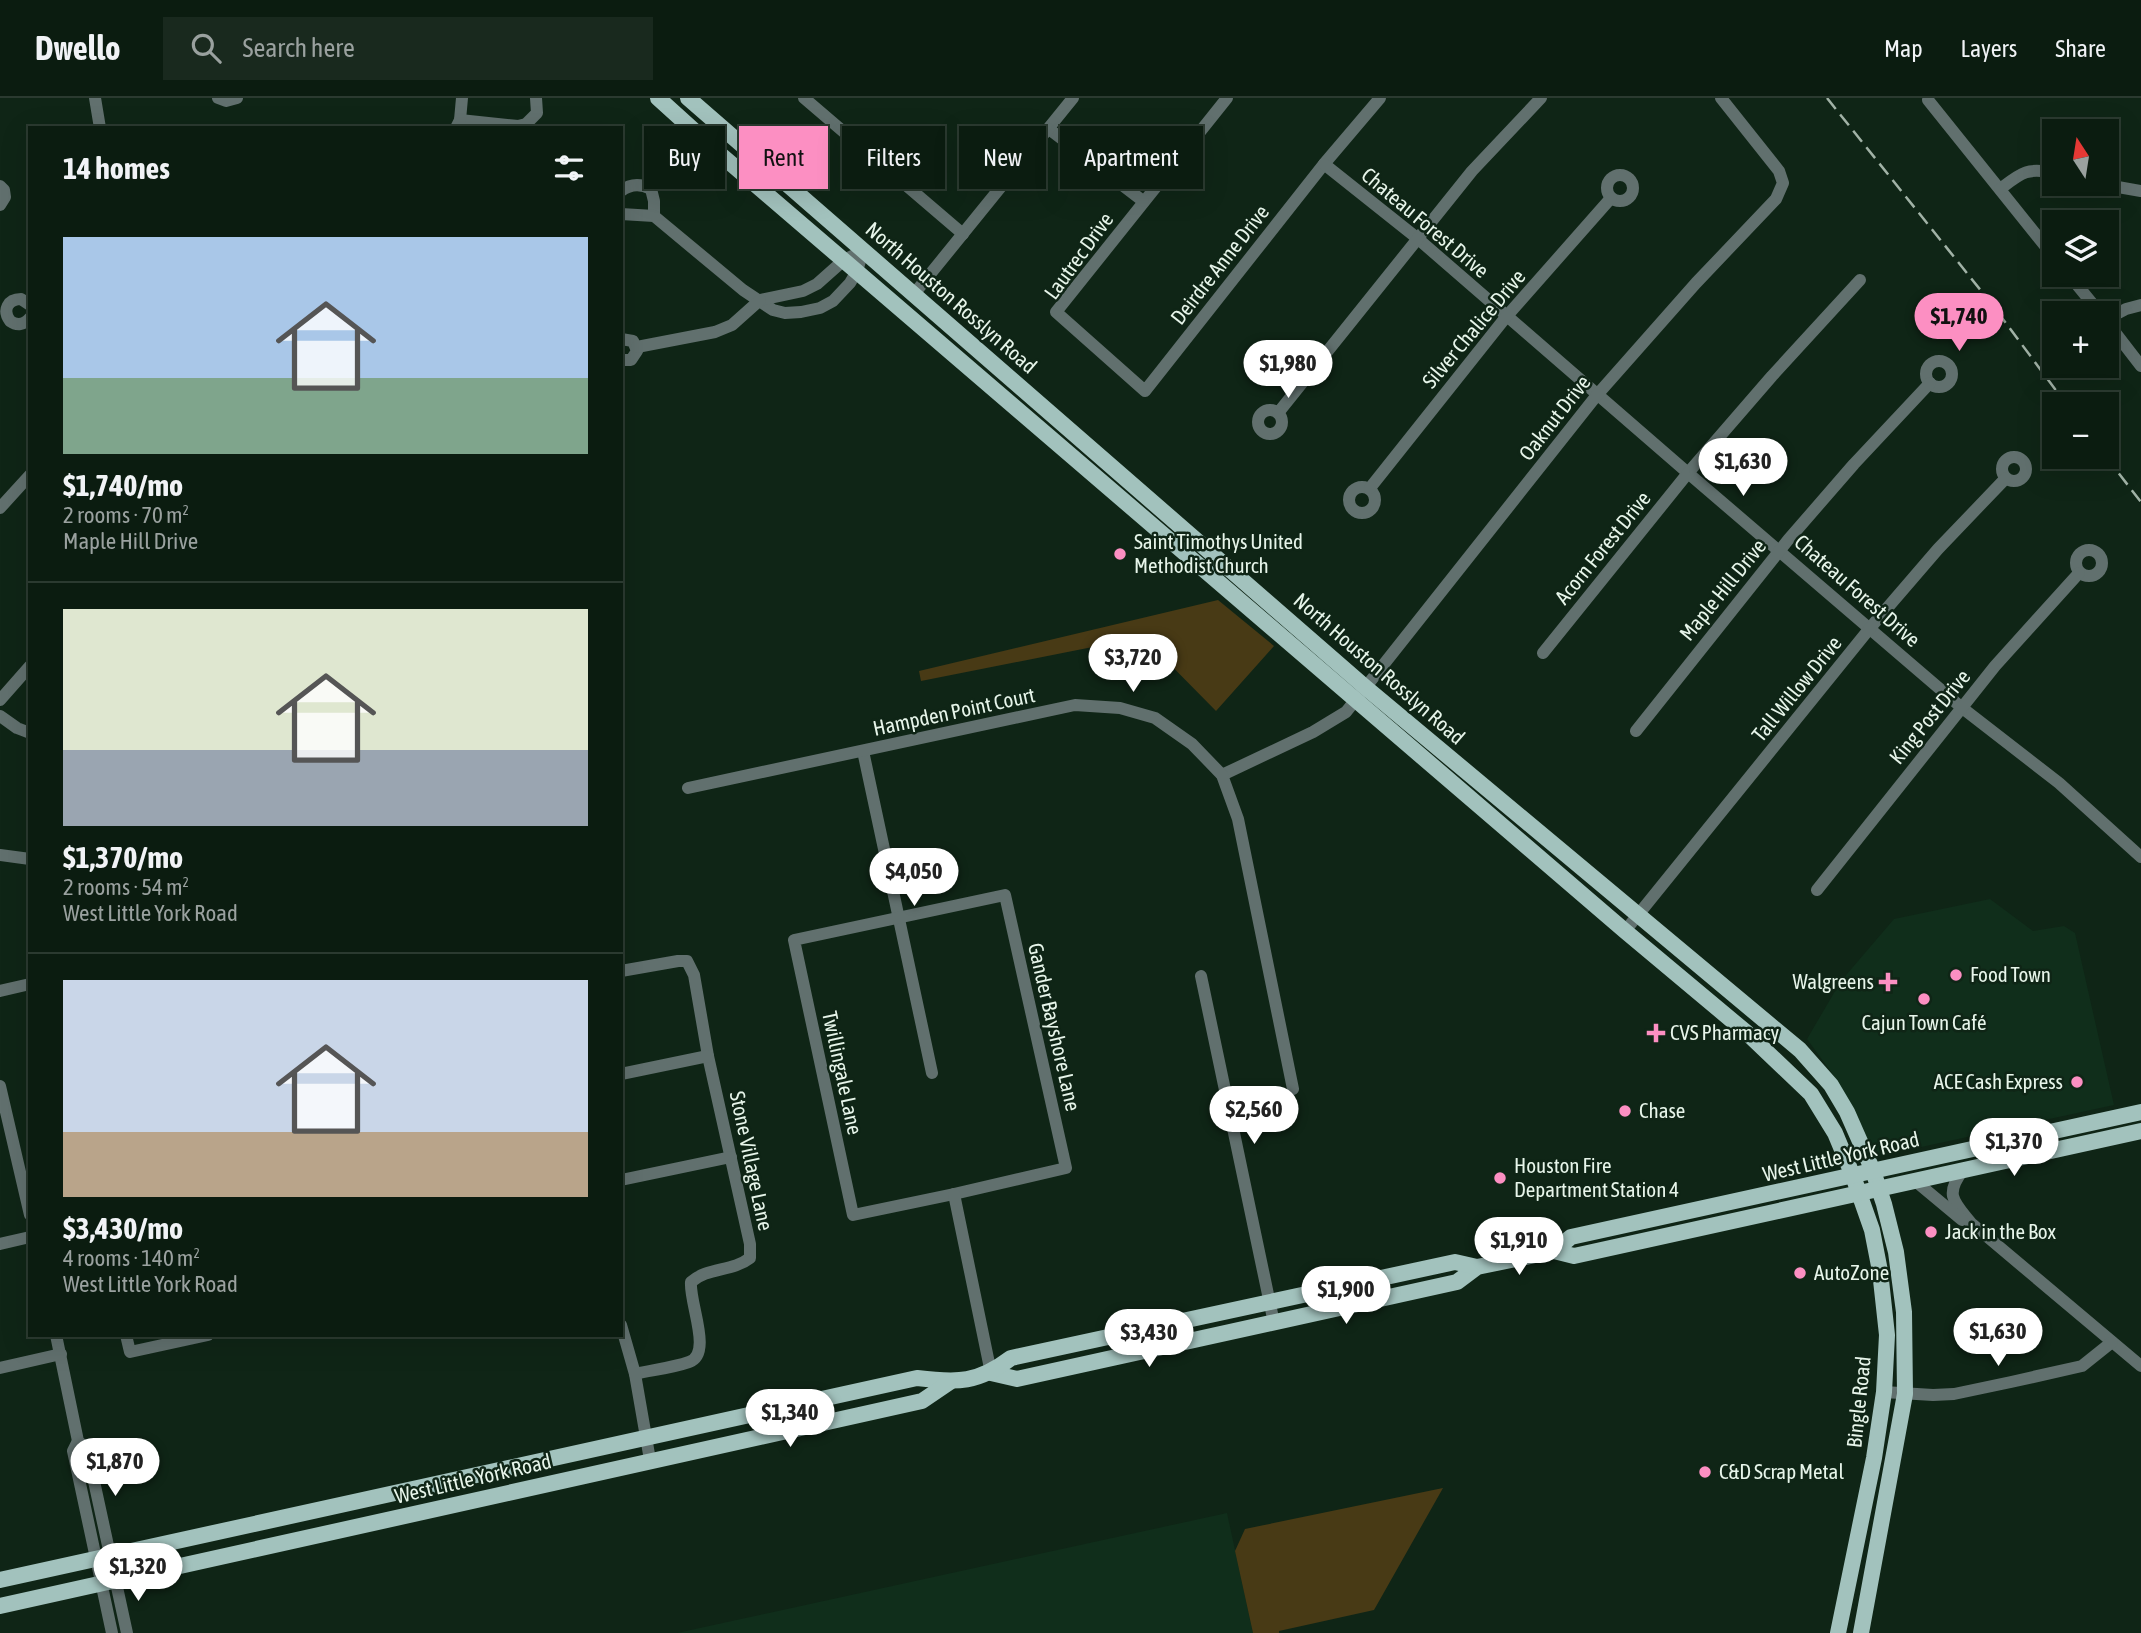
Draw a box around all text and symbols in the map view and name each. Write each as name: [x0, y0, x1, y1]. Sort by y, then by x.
search box: [163, 17, 653, 80]
text: Dwello: [35, 29, 121, 67]
icon: search: [187, 29, 225, 67]
text: Search here: [243, 33, 355, 63]
text: Map: [1884, 35, 1923, 62]
text: Layers: [1961, 35, 2017, 62]
text: Share: [2055, 35, 2106, 62]
north arrow: [2042, 119, 2119, 196]
map controls: [2042, 119, 2119, 469]
chip: Buy: [644, 126, 725, 189]
chip: Rent: [739, 126, 828, 189]
chip: Filters: [842, 126, 945, 189]
chip: New: [959, 126, 1046, 189]
chip: Apartment: [1060, 126, 1203, 189]
icon: filters: [550, 149, 588, 187]
text: 14 homes: [63, 151, 170, 185]
street label: Chateau Forest Drive: [1357, 162, 1494, 282]
street label: Deirdre Anne Drive: [1165, 200, 1273, 329]
street label: Lautrec Drive: [1039, 207, 1118, 303]
button: layers: [2042, 210, 2119, 287]
street label: North Houston Rosslyn Road: [861, 217, 1042, 378]
street label: Silver Chalice Drive: [1417, 264, 1530, 392]
icon: home: [263, 283, 389, 409]
pin: $1,740: [1902, 294, 2016, 353]
button: +: [2042, 301, 2119, 378]
text: $1,740: [1931, 303, 1988, 329]
pin: $1,980: [1231, 341, 1345, 400]
text: $1,980: [1260, 350, 1317, 376]
street label: Oaknut Drive: [1514, 370, 1595, 465]
button: −: [2042, 392, 2119, 469]
pin: $1,630: [1686, 438, 1800, 498]
text: $1,630: [1715, 448, 1772, 474]
text: $1,740/mo: [63, 468, 183, 502]
street label: Acorn Forest Drive: [1549, 486, 1655, 609]
text: 2 rooms · 70 m²: [63, 502, 189, 528]
text: Maple Hill Drive: [63, 528, 198, 554]
place label: Saint Timothys United Methodist Church: [1134, 529, 1303, 577]
street label: Chateau Forest Drive: [1790, 529, 1925, 651]
street label: Maple Hill Drive: [1674, 534, 1770, 645]
marker: Saint Timothys United Methodist Church: [1112, 546, 1128, 562]
street label: North Houston Rosslyn Road: [1289, 588, 1470, 749]
street label: Tall Willow Drive: [1747, 631, 1846, 746]
pin: $3,720: [1076, 634, 1190, 694]
text: $3,720: [1105, 644, 1162, 670]
icon: home: [263, 655, 389, 781]
street label: King Post Drive: [1884, 664, 1975, 768]
street label: Hampden Point Court: [871, 682, 1037, 740]
text: $1,370/mo: [63, 840, 183, 874]
pin: $4,050: [857, 848, 971, 908]
text: $4,050: [886, 858, 943, 884]
text: 2 rooms · 54 m²: [63, 874, 189, 900]
text: West Little York Road: [63, 900, 238, 926]
street label: Gander Bayshore Lane: [1024, 940, 1086, 1113]
place label: Food Town: [1970, 962, 2051, 986]
marker: Food Town: [1948, 967, 1964, 983]
place label: Walgreens: [1793, 969, 1874, 993]
marker: Walgreens: [1880, 974, 1896, 990]
marker: Cajun Town Café: [1916, 991, 1932, 1007]
street label: Twillingale Lane: [818, 1009, 868, 1137]
place label: Cajun Town Café: [1861, 1010, 1987, 1034]
place label: CVS Pharmacy: [1670, 1020, 1780, 1044]
marker: CVS Pharmacy: [1648, 1025, 1664, 1041]
icon: home: [263, 1026, 389, 1152]
place label: ACE Cash Express: [1934, 1069, 2063, 1093]
marker: ACE Cash Express: [2069, 1074, 2085, 1090]
pin: $2,560: [1197, 1086, 1311, 1146]
street label: Stone Village Lane: [726, 1089, 778, 1233]
text: $2,560: [1226, 1096, 1283, 1122]
place label: Chase: [1639, 1098, 1685, 1122]
marker: Chase: [1617, 1103, 1633, 1119]
pin: $1,370: [1957, 1118, 2071, 1178]
street label: West Little York Road: [1760, 1126, 1921, 1186]
text: $1,370: [1986, 1128, 2043, 1154]
place label: Houston Fire Department Station 4: [1514, 1153, 1679, 1201]
marker: Houston Fire Department Station 4: [1492, 1170, 1508, 1186]
text: $3,430/mo: [63, 1211, 183, 1245]
pin: $1,910: [1462, 1218, 1576, 1277]
place label: Jack in the Box: [1945, 1219, 2057, 1243]
marker: Jack in the Box: [1923, 1224, 1939, 1240]
text: $1,910: [1491, 1227, 1548, 1253]
text: 4 rooms · 140 m²: [63, 1245, 200, 1271]
place label: AutoZone: [1814, 1260, 1889, 1284]
marker: AutoZone: [1792, 1265, 1808, 1281]
pin: $1,900: [1289, 1266, 1403, 1326]
text: West Little York Road: [63, 1271, 238, 1297]
text: $1,900: [1318, 1276, 1375, 1302]
pin: $1,630: [1941, 1308, 2055, 1368]
pin: $3,430: [1092, 1310, 1206, 1369]
text: $1,630: [1970, 1318, 2027, 1344]
text: $3,430: [1121, 1319, 1178, 1345]
street label: Bingle Road: [1841, 1355, 1875, 1449]
pin: $1,340: [733, 1390, 847, 1449]
text: $1,340: [762, 1399, 819, 1425]
pin: $1,870: [58, 1438, 172, 1498]
text: $1,870: [87, 1448, 144, 1474]
street label: West Little York Road: [392, 1448, 553, 1508]
place label: C&D Scrap Metal: [1719, 1459, 1844, 1483]
marker: C&D Scrap Metal: [1697, 1464, 1713, 1480]
pin: $1,320: [81, 1544, 195, 1603]
text: $1,320: [110, 1553, 167, 1579]

